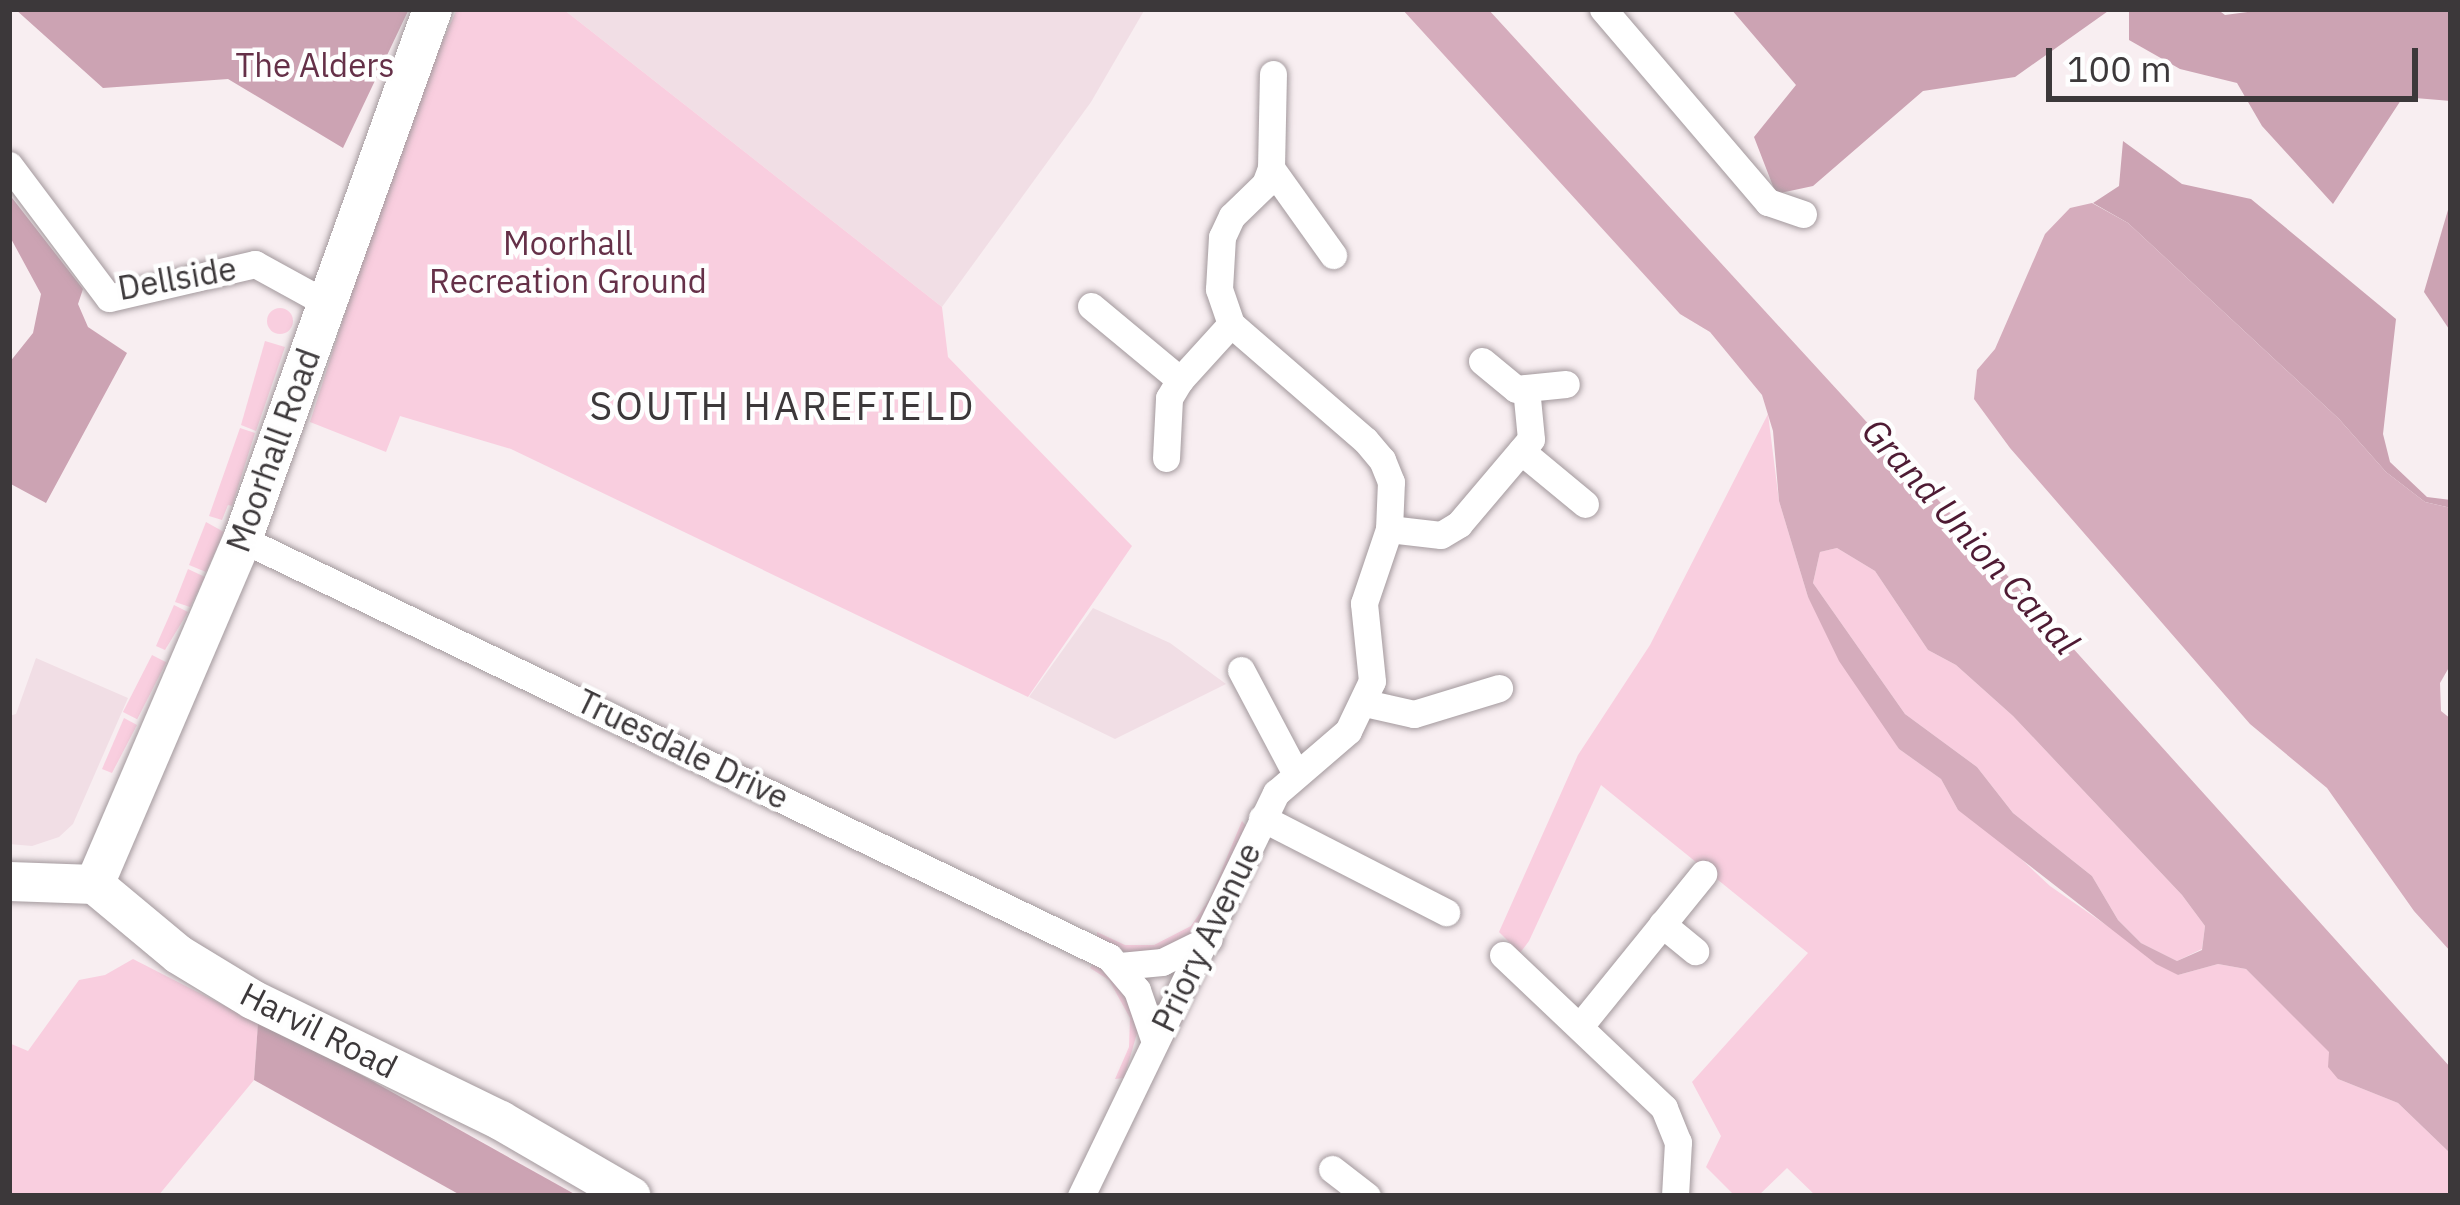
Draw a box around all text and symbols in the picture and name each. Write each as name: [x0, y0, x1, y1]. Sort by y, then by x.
scale bar: [2052, 24, 2424, 98]
park label: The Alders: [235, 45, 395, 85]
text: 100 m: [2067, 45, 2172, 92]
park label: Moorhall Recreation Ground: [429, 223, 707, 301]
street label: Dellside: [115, 248, 239, 308]
street label: Moorhall Road: [218, 343, 328, 557]
district label: SOUTH HAREFIELD: [590, 383, 976, 429]
water label: Grand Union Canal: [1854, 409, 2088, 663]
street label: Truesdale Drive: [571, 681, 795, 817]
street label: Priory Avenue: [1143, 836, 1269, 1038]
street label: Harvil Road: [234, 974, 404, 1086]

